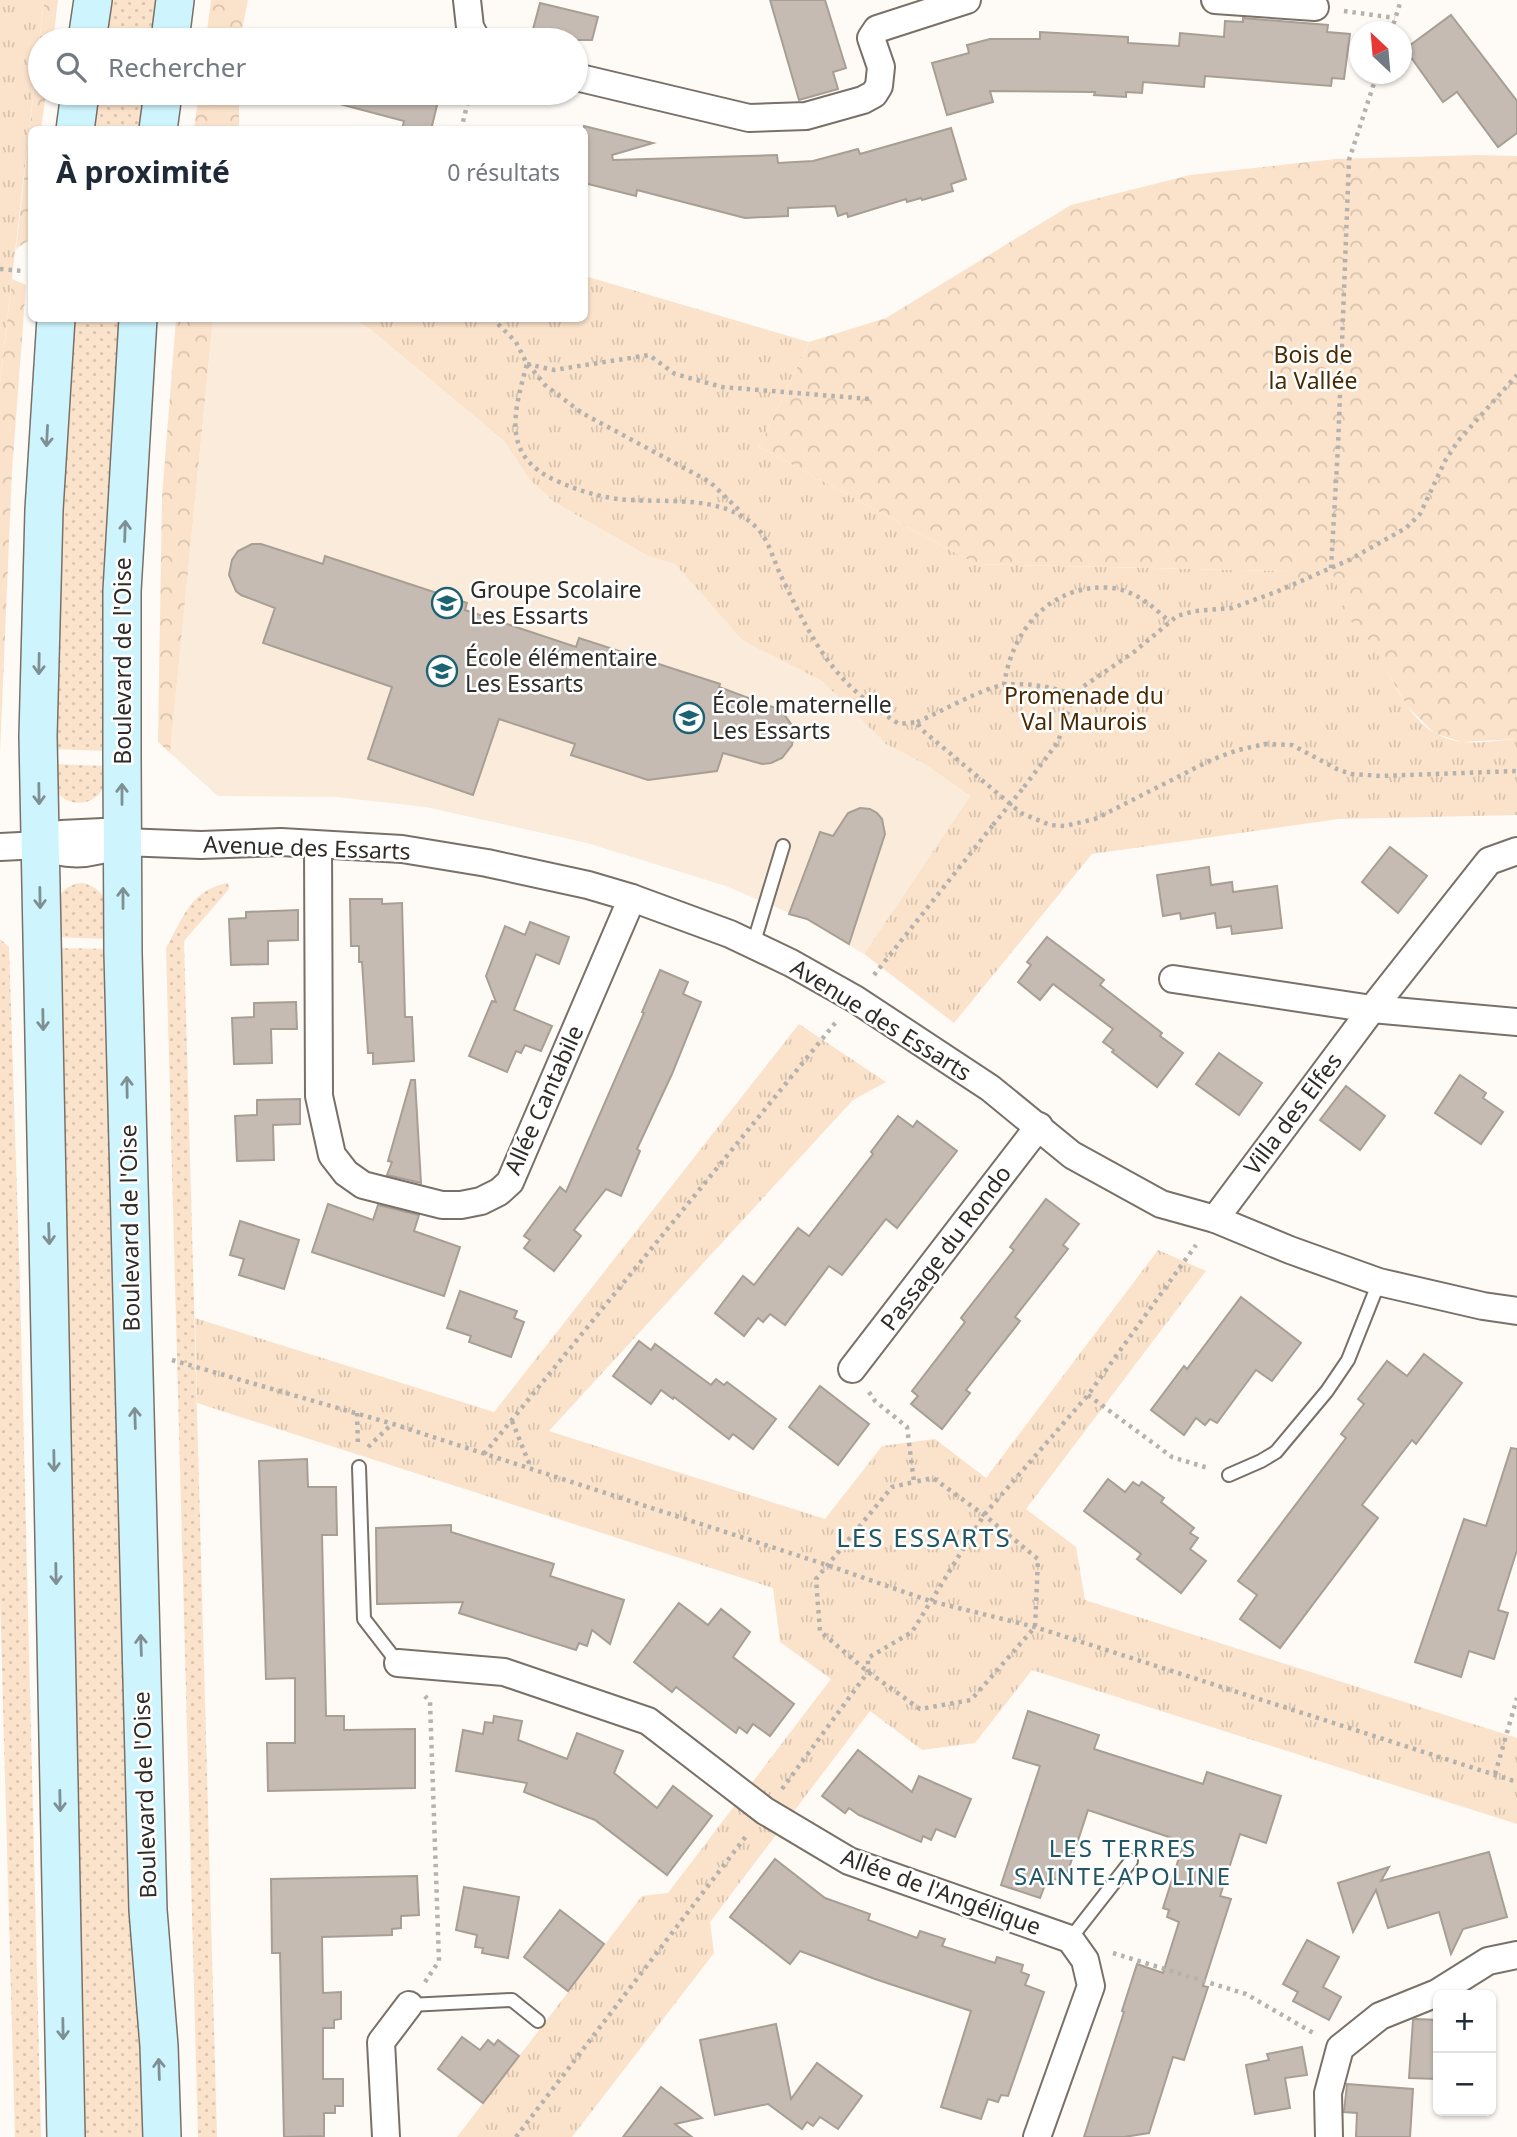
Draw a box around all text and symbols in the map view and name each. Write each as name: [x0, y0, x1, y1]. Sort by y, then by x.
north arrow: [1349, 21, 1412, 84]
search box: [28, 28, 588, 105]
icon: search: [52, 48, 90, 86]
text: Rechercher: [108, 49, 246, 85]
text: À proximité: [56, 151, 230, 192]
text: 0 résultats: [447, 156, 560, 188]
park label: Bois de la Vallée: [1269, 338, 1357, 396]
one-way arrow: [41, 425, 54, 448]
one-way arrow: [118, 520, 131, 543]
street label: Boulevard de l'Oise: [106, 557, 138, 765]
place label: Groupe Scolaire Les Essarts: [470, 573, 641, 631]
school or university icon: Groupe Scolaire Les Essarts: [430, 586, 464, 620]
place label: École élémentaire Les Essarts: [465, 641, 657, 699]
one-way arrow: [32, 652, 46, 675]
school or university icon: École élémentaire Les Essarts: [425, 654, 459, 688]
park label: Promenade du Val Maurois: [1004, 679, 1164, 737]
place label: École maternelle Les Essarts: [712, 688, 892, 746]
school or university icon: École maternelle Les Essarts: [672, 701, 706, 735]
one-way arrow: [32, 782, 46, 805]
one-way arrow: [115, 783, 129, 806]
street label: Avenue des Essarts: [203, 827, 411, 867]
one-way arrow: [116, 886, 130, 909]
one-way arrow: [34, 887, 47, 910]
street label: Avenue des Essarts: [785, 951, 978, 1088]
one-way arrow: [36, 1008, 50, 1031]
street label: Allée Cantabile: [496, 1020, 590, 1179]
street label: Villa des Elfes: [1236, 1046, 1349, 1181]
one-way arrow: [120, 1076, 133, 1099]
street label: Boulevard de l'Oise: [111, 1124, 147, 1332]
street label: Passage du Rondo: [872, 1158, 1018, 1337]
one-way arrow: [42, 1222, 55, 1245]
one-way arrow: [128, 1407, 142, 1430]
one-way arrow: [48, 1449, 61, 1472]
district label: LES ESSARTS: [836, 1519, 1012, 1555]
one-way arrow: [49, 1562, 63, 1585]
one-way arrow: [135, 1634, 148, 1657]
street label: Boulevard de l'Oise: [124, 1691, 164, 1899]
one-way arrow: [53, 1789, 66, 1812]
district label: LES TERRES SAINTE-APOLINE: [1014, 1831, 1232, 1892]
street label: Allée de l'Angélique: [837, 1840, 1046, 1942]
map controls: [1433, 1990, 1496, 2116]
button: +: [1433, 1990, 1496, 2053]
one-way arrow: [56, 2017, 70, 2040]
button: −: [1433, 2053, 1496, 2116]
one-way arrow: [153, 2058, 166, 2081]

